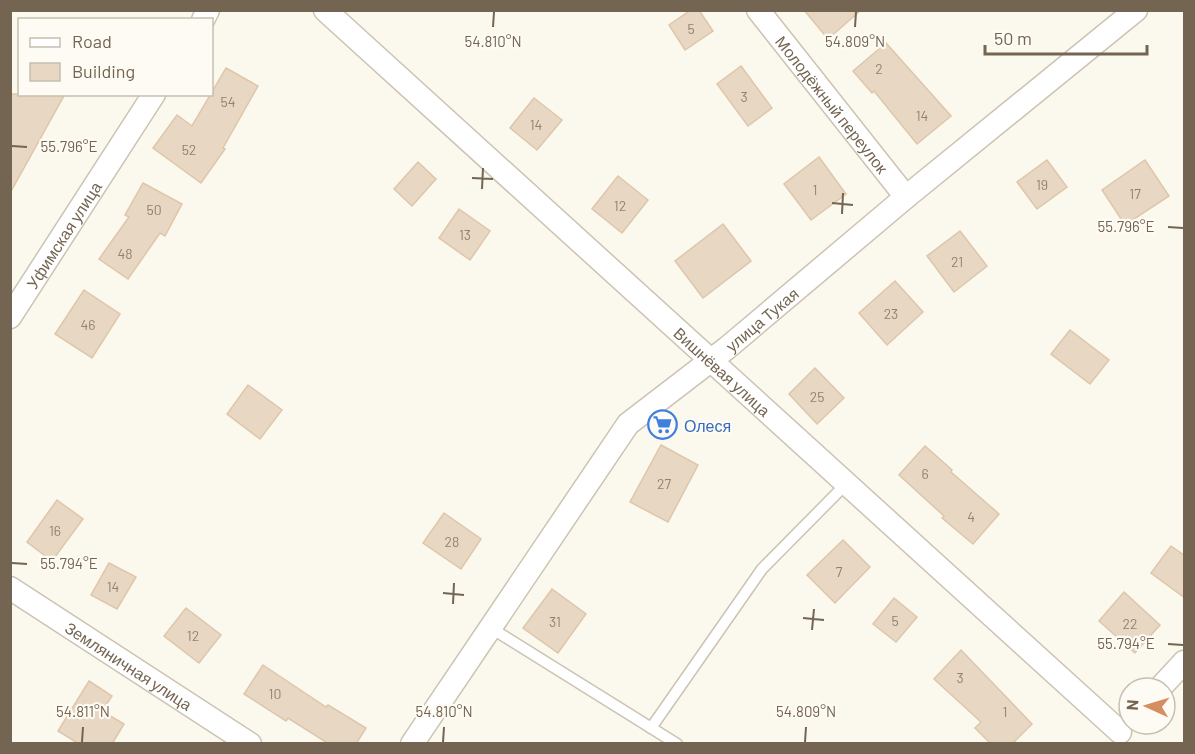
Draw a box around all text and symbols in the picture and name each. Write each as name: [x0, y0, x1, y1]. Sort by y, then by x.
legend: [18, 18, 213, 96]
scale bar: [985, 18, 1147, 56]
house number: 5: [687, 20, 695, 37]
text: 50 m: [994, 27, 1032, 49]
text: Road: [72, 30, 112, 52]
text: 54.810°N: [464, 32, 522, 50]
street label: Молодёжный переулок: [772, 32, 893, 177]
text: 54.809°N: [825, 32, 885, 50]
text: Building: [72, 60, 135, 82]
house number: 2: [875, 60, 883, 77]
house number: 3: [740, 88, 748, 105]
house number: 54: [221, 93, 235, 110]
house number: 14: [916, 107, 928, 124]
house number: 14: [530, 116, 542, 133]
text: 55.796°E: [40, 137, 98, 155]
house number: 52: [182, 141, 196, 158]
house number: 19: [1036, 176, 1048, 193]
street label: Уфимская улица: [22, 178, 105, 292]
house number: 1: [813, 181, 817, 198]
house number: 17: [1129, 185, 1141, 202]
house number: 12: [614, 197, 626, 214]
house number: 50: [146, 201, 162, 218]
text: 55.796°E: [1097, 217, 1155, 235]
house number: 13: [459, 226, 471, 243]
house number: 48: [117, 245, 133, 262]
house number: 21: [951, 253, 963, 270]
street label: улица Тукая: [721, 283, 802, 355]
house number: 23: [884, 305, 898, 322]
house number: 46: [81, 316, 95, 333]
street label: Вишнёвая улица: [670, 323, 775, 420]
house number: 25: [810, 388, 824, 405]
supermarket icon: Олеся: [647, 409, 679, 441]
place label: Олеся: [684, 416, 731, 435]
house number: 6: [921, 465, 929, 482]
house number: 27: [657, 475, 671, 492]
house number: 4: [967, 508, 975, 525]
house number: 16: [49, 522, 61, 539]
house number: 28: [445, 533, 459, 550]
text: 55.794°E: [40, 554, 98, 572]
house number: 7: [836, 563, 843, 580]
house number: 14: [107, 578, 119, 595]
house number: 5: [891, 612, 899, 629]
house number: 31: [549, 613, 561, 630]
house number: 22: [1122, 615, 1138, 632]
street label: Земляничная улица: [62, 617, 196, 714]
house number: 12: [187, 627, 199, 644]
text: 55.794°E: [1097, 634, 1155, 652]
house number: 3: [956, 669, 964, 686]
north arrow: [1117, 676, 1177, 736]
house number: 10: [269, 685, 281, 702]
text: N: [1122, 699, 1141, 711]
text: 54.811°N: [56, 702, 110, 720]
text: 54.810°N: [415, 702, 473, 720]
text: 54.809°N: [776, 702, 836, 720]
house number: 1: [1003, 703, 1007, 720]

